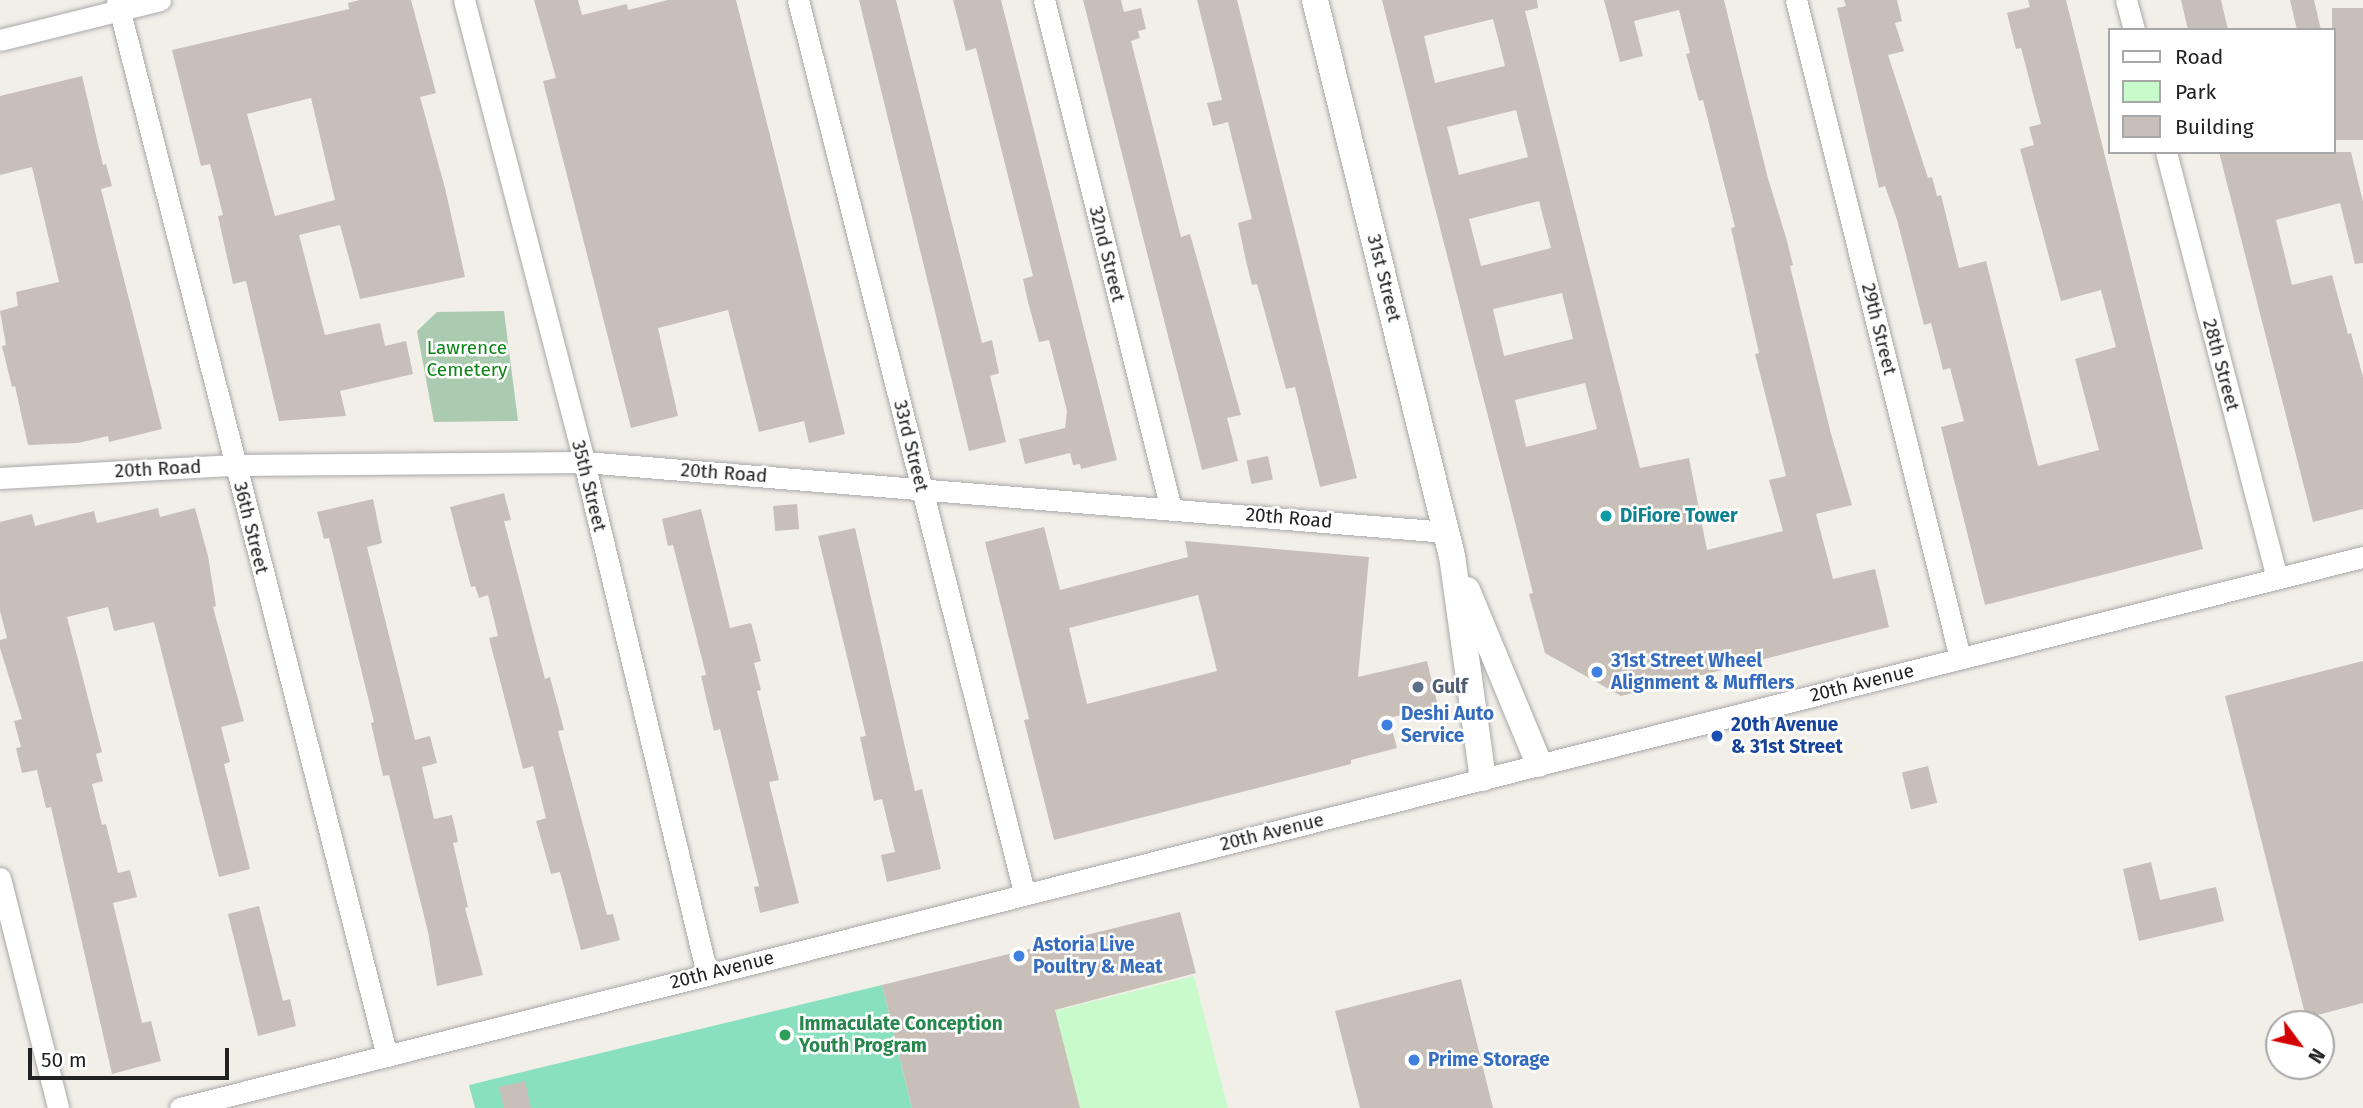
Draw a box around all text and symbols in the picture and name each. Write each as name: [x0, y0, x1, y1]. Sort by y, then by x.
legend: [2108, 28, 2335, 154]
text: Road: [2175, 44, 2223, 70]
text: Park: [2175, 79, 2216, 105]
text: Building: [2175, 114, 2254, 140]
street label: 32nd Street: [1084, 204, 1130, 304]
street label: 31st Street: [1362, 232, 1406, 324]
street label: 29th Street: [1857, 281, 1901, 377]
street label: 28th Street: [2198, 316, 2244, 414]
park label: Lawrence Cemetery: [427, 337, 507, 381]
street label: 33rd Street: [889, 398, 933, 494]
street label: 35th Street: [567, 438, 611, 534]
street label: 20th Road: [114, 455, 202, 483]
street label: 20th Road: [680, 459, 768, 487]
street label: 36th Street: [229, 480, 273, 576]
street label: 20th Road: [1245, 503, 1333, 533]
place label: DiFiore Tower: [1620, 505, 1738, 527]
marker: DiFiore Tower: [1598, 508, 1614, 524]
place label: 31st Street Wheel Alignment & Mufflers: [1611, 650, 1794, 694]
street label: 20th Avenue: [1808, 659, 1916, 707]
marker: 31st Street Wheel Alignment & Mufflers: [1589, 664, 1605, 680]
place label: Gulf: [1432, 676, 1468, 698]
marker: Gulf: [1410, 679, 1426, 695]
place label: Deshi Auto Service: [1401, 703, 1494, 747]
place label: 20th Avenue & 31st Street: [1731, 714, 1843, 758]
marker: Deshi Auto Service: [1379, 717, 1395, 733]
marker: 20th Avenue & 31st Street: [1709, 728, 1725, 744]
street label: 20th Avenue: [1218, 808, 1326, 856]
place label: Astoria Live Poultry & Meat: [1033, 934, 1163, 978]
street label: 20th Avenue: [668, 946, 776, 994]
marker: Astoria Live Poultry & Meat: [1011, 948, 1027, 964]
north arrow: [2265, 1010, 2335, 1080]
place label: Immaculate Conception Youth Program: [799, 1013, 1003, 1057]
marker: Immaculate Conception Youth Program: [777, 1027, 793, 1043]
scale bar: [32, 1034, 233, 1078]
text: N: [2303, 1044, 2329, 1067]
text: 50 m: [41, 1047, 87, 1073]
place label: Prime Storage: [1428, 1049, 1550, 1071]
marker: Prime Storage: [1406, 1052, 1422, 1068]

